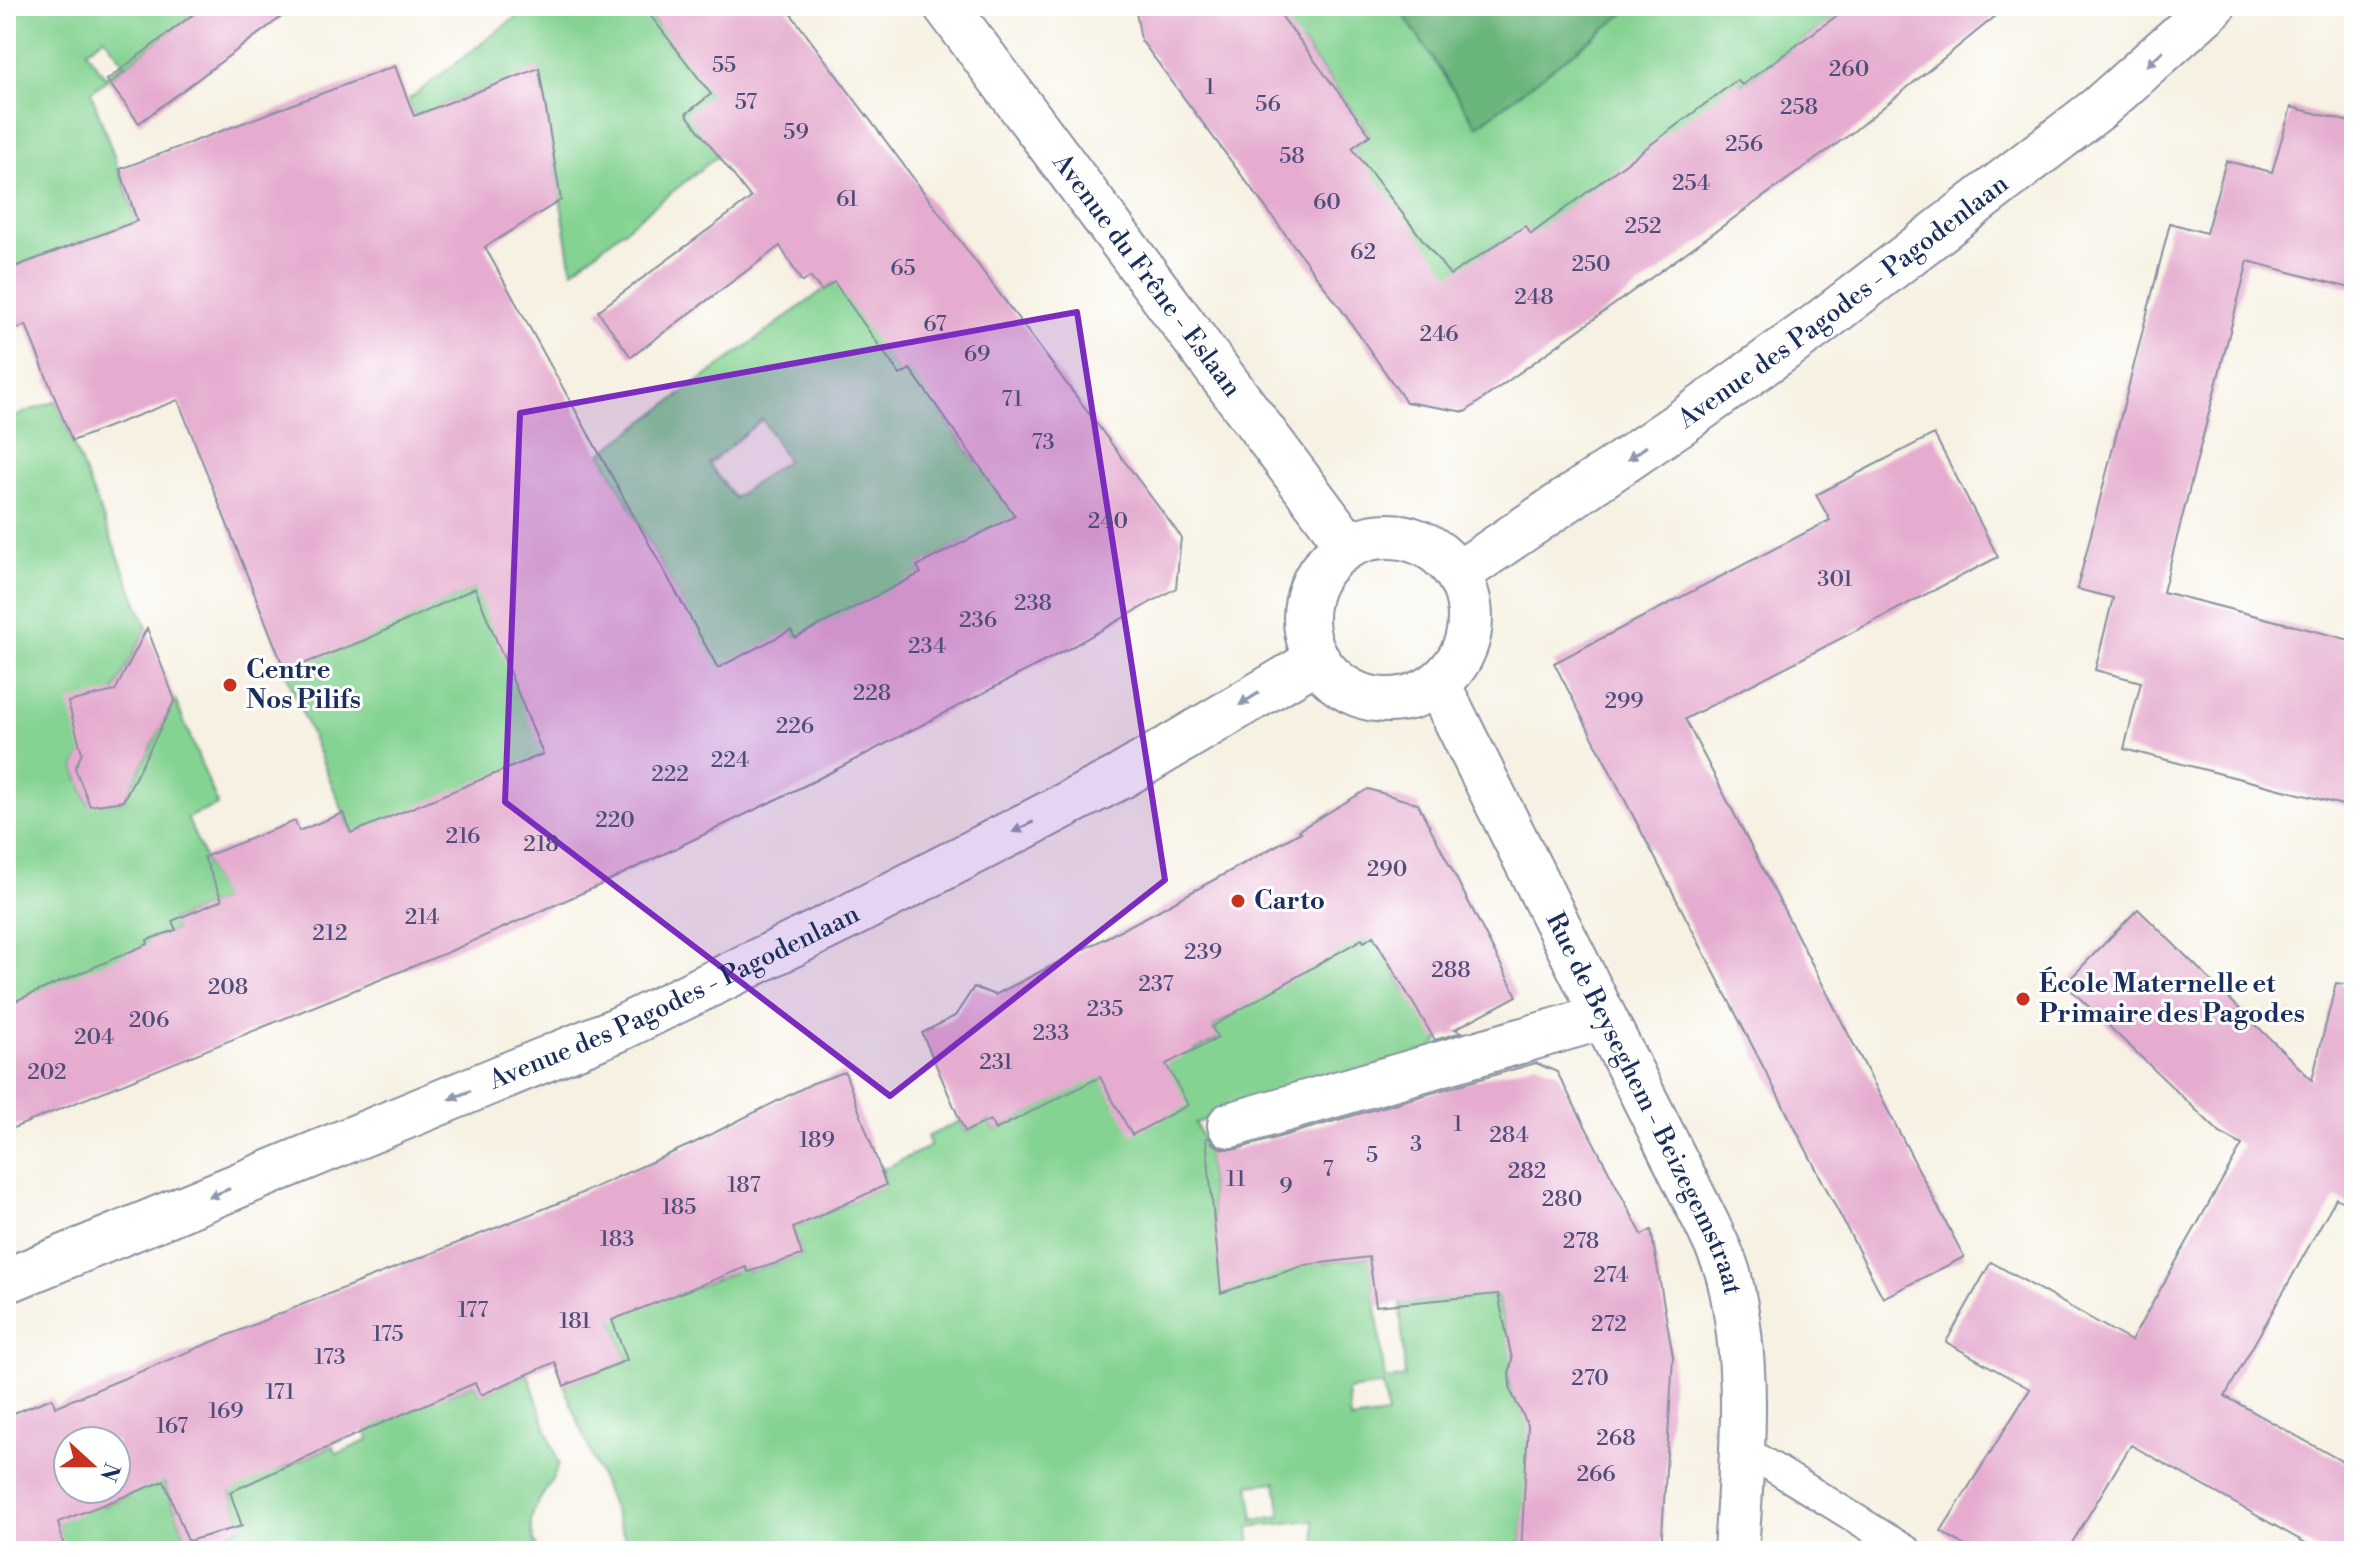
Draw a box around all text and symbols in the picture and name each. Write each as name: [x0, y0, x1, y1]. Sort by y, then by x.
one-way arrow: [2145, 49, 2165, 67]
house number: 55: [712, 52, 736, 79]
house number: 260: [1829, 56, 1869, 83]
house number: 1: [1205, 74, 1215, 101]
house number: 57: [735, 89, 757, 116]
house number: 56: [1255, 91, 1281, 118]
house number: 258: [1780, 94, 1818, 121]
house number: 59: [783, 119, 809, 146]
house number: 256: [1725, 131, 1763, 158]
house number: 58: [1279, 143, 1305, 170]
street label: Avenue du Frêne - Eslaan: [1045, 147, 1248, 403]
street label: Avenue des Pagodes - Pagodenlaan: [1671, 168, 2015, 436]
house number: 254: [1672, 170, 1710, 197]
house number: 61: [836, 186, 859, 213]
house number: 60: [1313, 189, 1341, 216]
house number: 252: [1624, 213, 1662, 240]
house number: 62: [1350, 239, 1376, 266]
house number: 250: [1571, 251, 1611, 278]
house number: 65: [890, 255, 916, 282]
house number: 248: [1514, 284, 1554, 311]
house number: 67: [923, 311, 947, 338]
house number: 246: [1419, 321, 1459, 348]
house number: 69: [964, 341, 990, 368]
house number: 71: [1001, 386, 1023, 413]
house number: 73: [1031, 429, 1055, 456]
one-way arrow: [1627, 445, 1648, 460]
house number: 240: [1088, 508, 1128, 535]
house number: 301: [1817, 566, 1853, 593]
house number: 238: [1014, 590, 1052, 617]
house number: 236: [959, 607, 997, 634]
house number: 234: [908, 633, 946, 660]
place label: Centre Nos Pilifs: [246, 654, 361, 716]
marker: Centre Nos Pilifs: [221, 676, 239, 694]
house number: 228: [853, 680, 891, 707]
house number: 299: [1604, 688, 1644, 715]
one-way arrow: [1238, 692, 1260, 706]
house number: 226: [776, 713, 814, 740]
house number: 224: [711, 747, 749, 774]
house number: 222: [651, 761, 689, 788]
house number: 220: [595, 807, 635, 834]
one-way arrow: [1011, 820, 1034, 834]
house number: 216: [446, 823, 480, 850]
house number: 218: [523, 831, 559, 858]
house number: 290: [1367, 856, 1407, 883]
place label: Carto: [1254, 885, 1325, 917]
marker: Carto: [1229, 892, 1247, 910]
street label: Avenue des Pagodes - Pagodenlaan: [483, 898, 865, 1097]
house number: 214: [405, 904, 439, 931]
street label: Rue de Beyseghem - Beizegemstraat: [1538, 907, 1749, 1298]
house number: 212: [312, 920, 348, 947]
house number: 239: [1184, 939, 1222, 966]
house number: 288: [1431, 957, 1471, 984]
place label: École Maternelle et Primaire des Pagodes: [2039, 966, 2305, 1030]
house number: 237: [1138, 971, 1174, 998]
house number: 208: [208, 974, 248, 1001]
marker: École Maternelle et Primaire des Pagodes: [2014, 990, 2032, 1008]
house number: 235: [1087, 996, 1123, 1023]
house number: 206: [129, 1007, 169, 1034]
house number: 233: [1033, 1020, 1069, 1047]
house number: 204: [74, 1024, 114, 1051]
house number: 231: [979, 1049, 1013, 1076]
house number: 202: [27, 1059, 67, 1086]
one-way arrow: [448, 1088, 471, 1101]
house number: 1: [1453, 1111, 1463, 1138]
house number: 284: [1489, 1122, 1529, 1149]
house number: 189: [799, 1127, 835, 1154]
house number: 3: [1410, 1131, 1422, 1158]
house number: 5: [1366, 1142, 1378, 1169]
house number: 7: [1322, 1156, 1334, 1183]
house number: 282: [1508, 1158, 1546, 1185]
house number: 11: [1226, 1166, 1246, 1193]
house number: 187: [727, 1172, 761, 1199]
house number: 9: [1279, 1173, 1293, 1200]
house number: 280: [1542, 1186, 1582, 1213]
one-way arrow: [207, 1187, 231, 1200]
house number: 185: [662, 1194, 696, 1221]
house number: 183: [600, 1226, 634, 1253]
house number: 278: [1563, 1228, 1599, 1255]
house number: 274: [1593, 1262, 1629, 1289]
house number: 177: [458, 1297, 488, 1324]
house number: 181: [559, 1308, 591, 1335]
house number: 272: [1591, 1311, 1627, 1338]
house number: 175: [372, 1321, 404, 1348]
house number: 173: [314, 1344, 346, 1371]
house number: 270: [1571, 1365, 1609, 1392]
house number: 171: [265, 1379, 295, 1406]
house number: 169: [208, 1398, 244, 1425]
house number: 167: [156, 1413, 188, 1440]
north arrow: [52, 1425, 132, 1505]
house number: 268: [1596, 1425, 1636, 1452]
text: N: [93, 1459, 125, 1485]
house number: 266: [1576, 1461, 1616, 1488]

